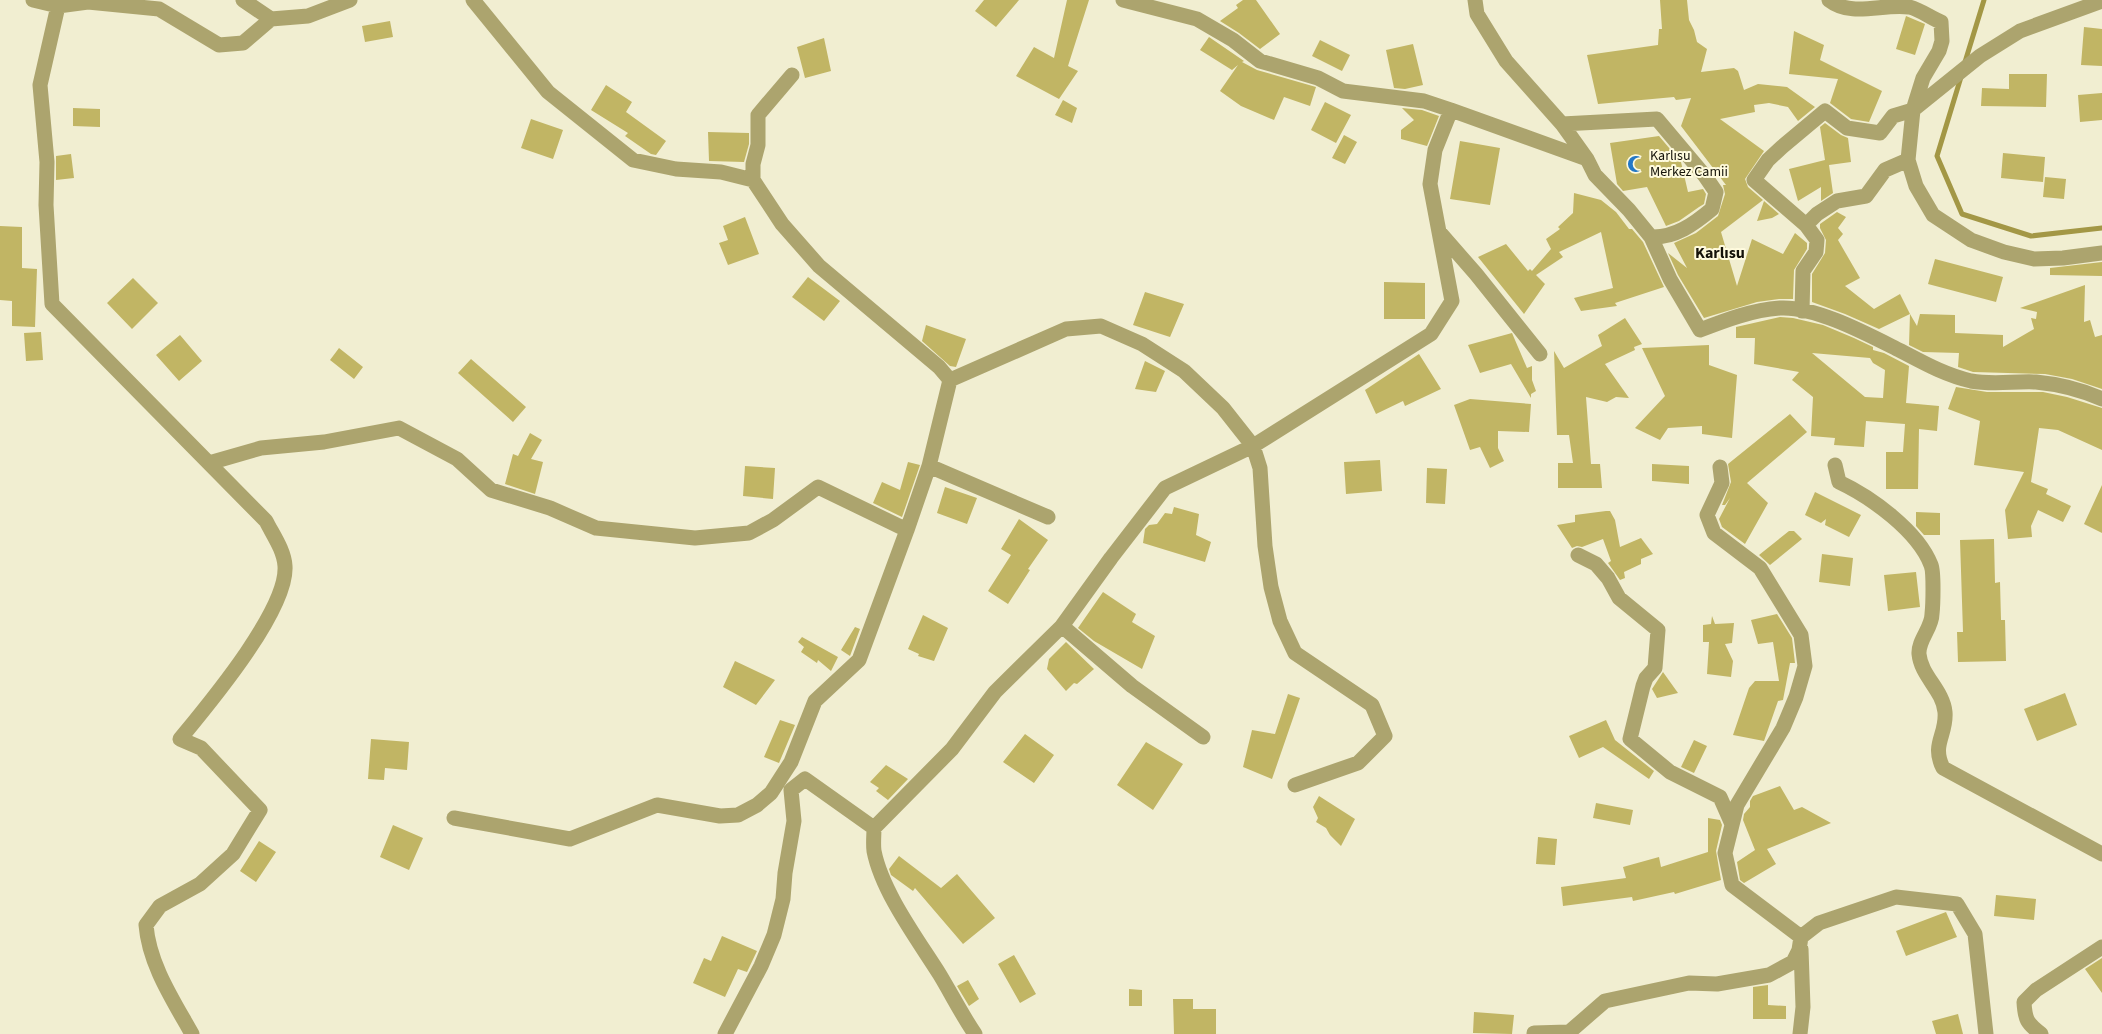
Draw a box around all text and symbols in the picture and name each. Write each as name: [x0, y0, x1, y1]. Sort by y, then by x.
place label: Karlısu Merkez Camii: [1650, 146, 1728, 182]
mosque icon: Karlısu Merkez Camii: [1626, 154, 1646, 174]
district label: Karlısu: [1695, 242, 1745, 264]

